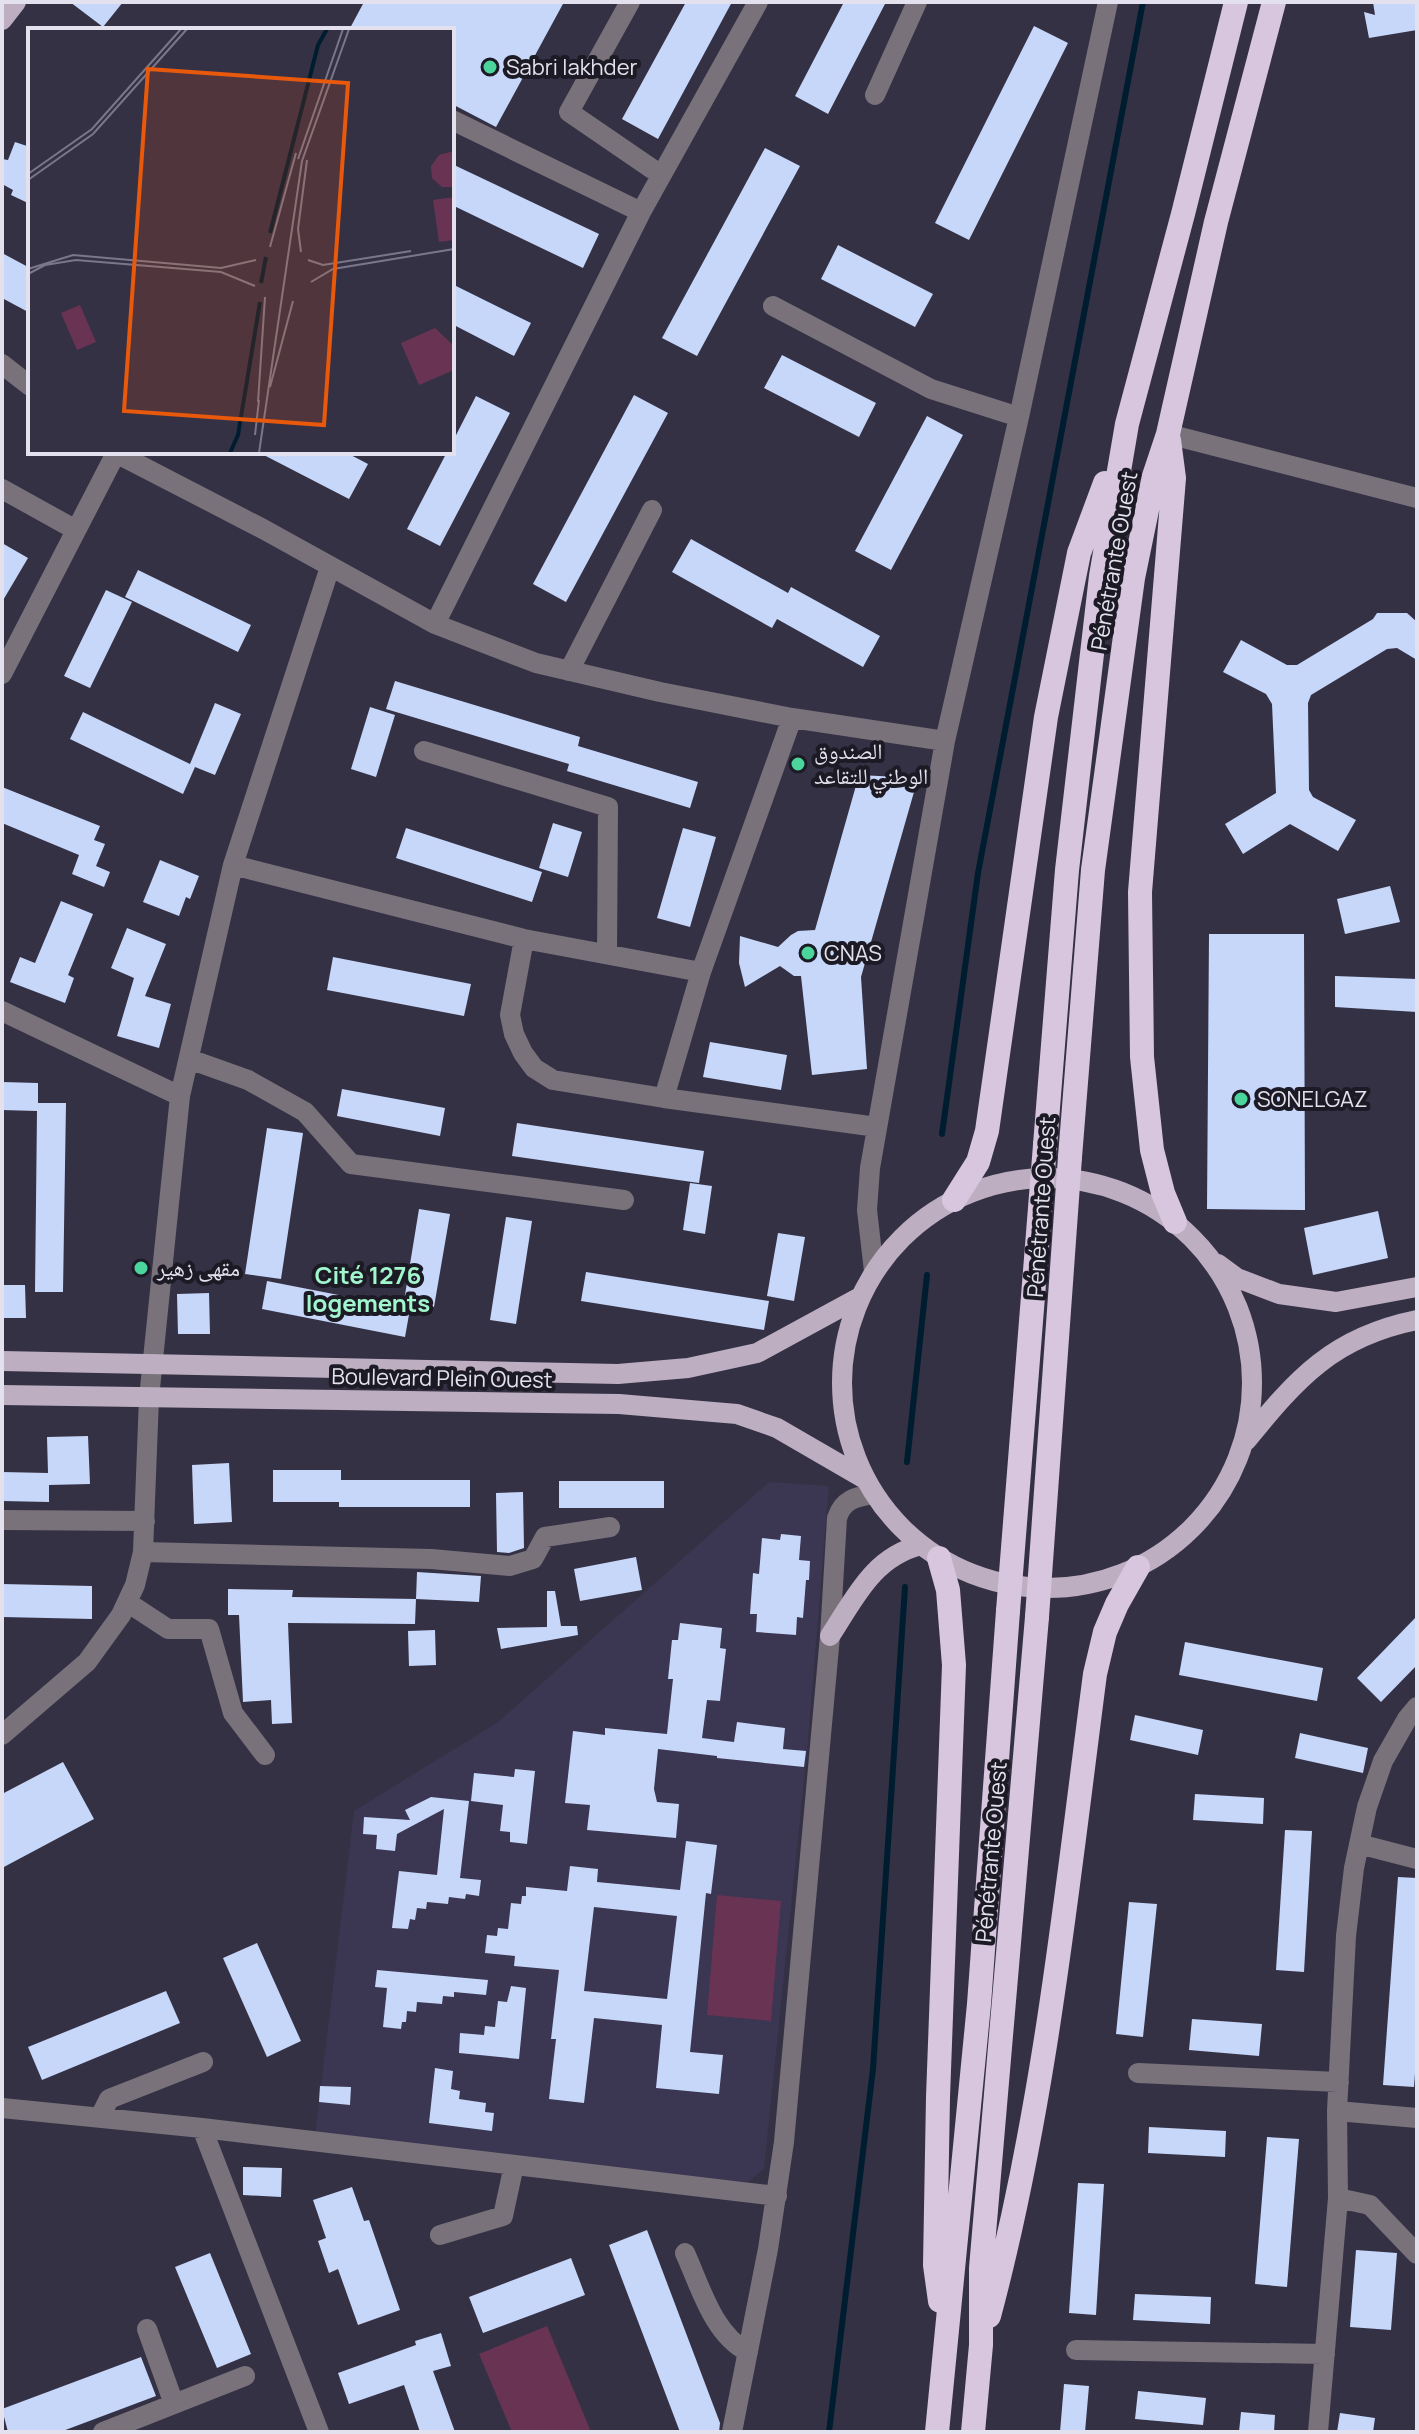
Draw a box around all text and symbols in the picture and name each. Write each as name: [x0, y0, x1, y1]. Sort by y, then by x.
inset map: [28, 28, 454, 454]
place label: Sabri lakhder: [506, 52, 638, 82]
marker: Sabri lakhder: [481, 58, 499, 76]
street label: Pénétrante Ouest: [1083, 469, 1145, 653]
place label: الصندوق الوطني للتقاعد: [814, 736, 928, 794]
marker: الصندوق الوطني للتقاعد: [789, 755, 807, 773]
place label: CNAS: [824, 938, 882, 968]
marker: CNAS: [799, 944, 817, 962]
place label: SONELGAZ: [1257, 1084, 1367, 1114]
marker: SONELGAZ: [1232, 1090, 1250, 1108]
street label: Pénétrante Ouest: [1020, 1115, 1062, 1298]
place label: مقهى زهير: [156, 1253, 240, 1283]
district label: Cité 1276 logements: [306, 1258, 430, 1319]
marker: مقهى زهير: [132, 1259, 150, 1277]
street label: Boulevard Plein Ouest: [331, 1361, 553, 1395]
street label: Pénétrante Ouest: [968, 1760, 1014, 1944]

